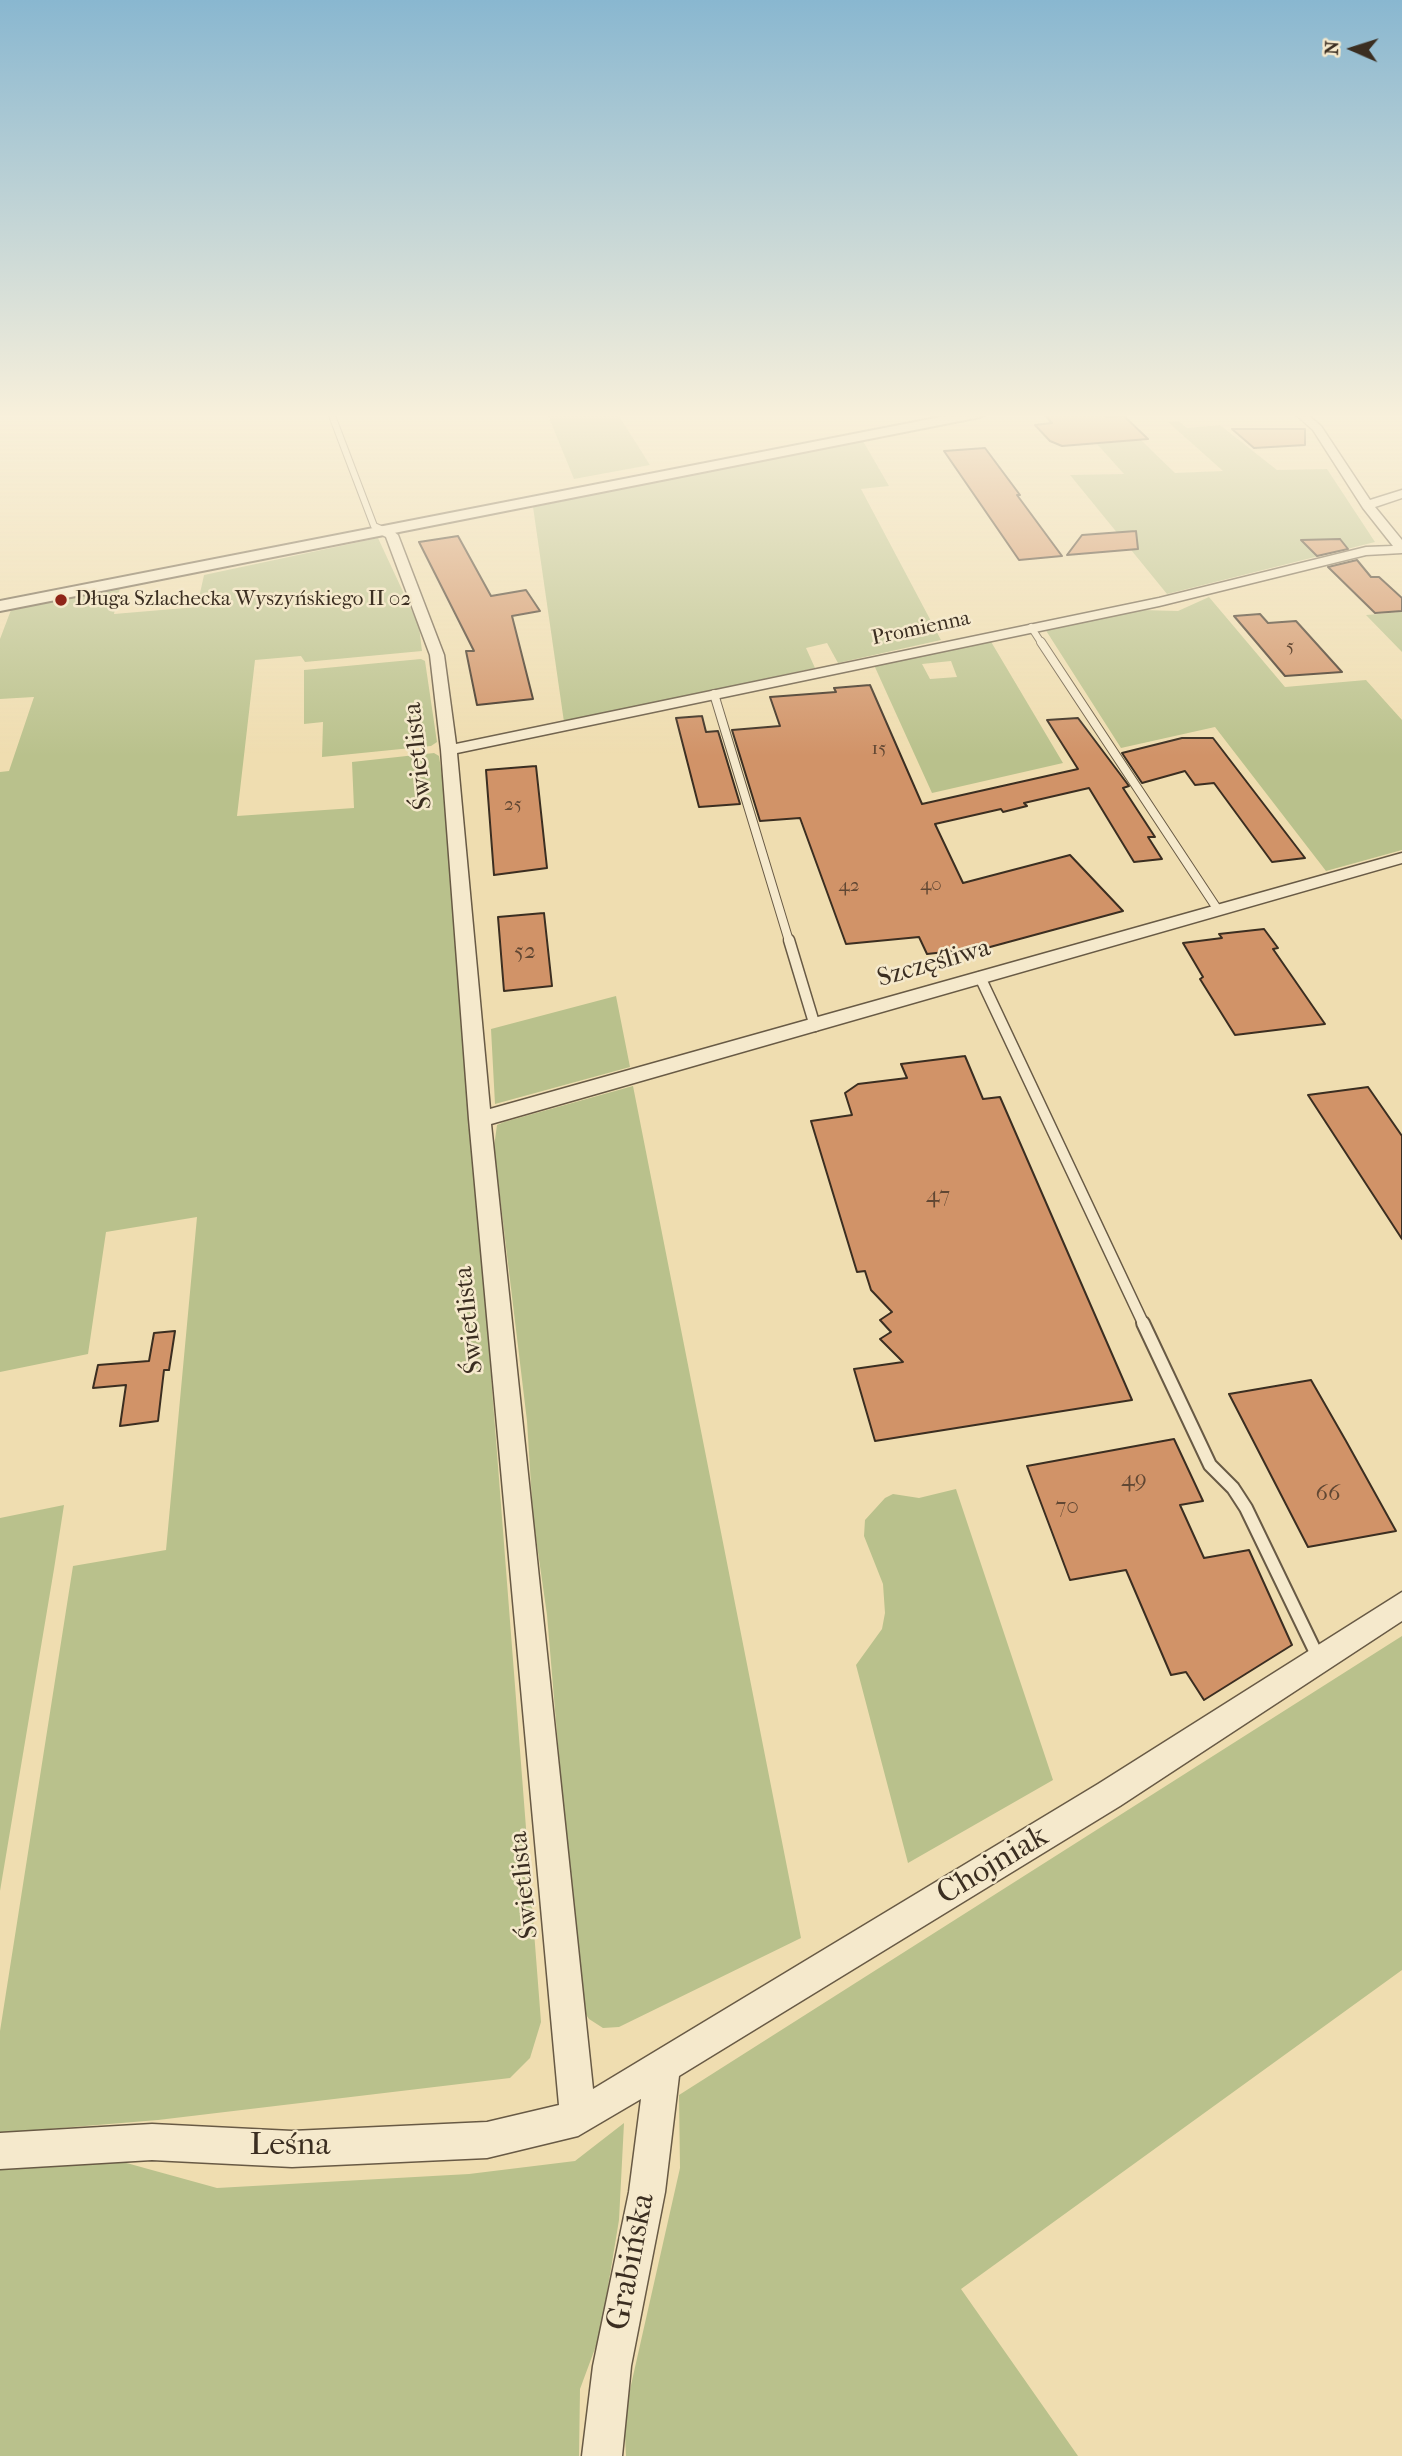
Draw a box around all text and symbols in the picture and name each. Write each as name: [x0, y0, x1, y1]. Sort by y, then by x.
north arrow: [1318, 14, 1388, 84]
text: N: [1321, 40, 1343, 56]
place label: Długa Szlachecka Wyszyńskiego II 02: [75, 587, 411, 613]
marker: Długa Szlachecka Wyszyńskiego II 02: [53, 592, 69, 608]
street label: Promienna: [869, 606, 973, 652]
house number: 5: [1286, 636, 1294, 658]
street label: Świetlista: [398, 701, 440, 811]
house number: 15: [872, 738, 886, 760]
house number: 25: [504, 794, 522, 816]
house number: 40: [920, 874, 942, 896]
house number: 42: [839, 875, 859, 897]
street label: Szczęśliwa: [874, 933, 994, 995]
house number: 52: [514, 938, 536, 966]
house number: 47: [926, 1182, 950, 1210]
street label: Świetlista: [449, 1265, 491, 1375]
house number: 49: [1121, 1466, 1147, 1494]
house number: 66: [1316, 1480, 1340, 1508]
house number: 70: [1055, 1493, 1079, 1521]
street label: Chojniak: [930, 1818, 1056, 1914]
street label: Świetlista: [504, 1830, 546, 1940]
street label: Leśna: [250, 2127, 330, 2165]
street label: Grabińska: [600, 2190, 664, 2334]

